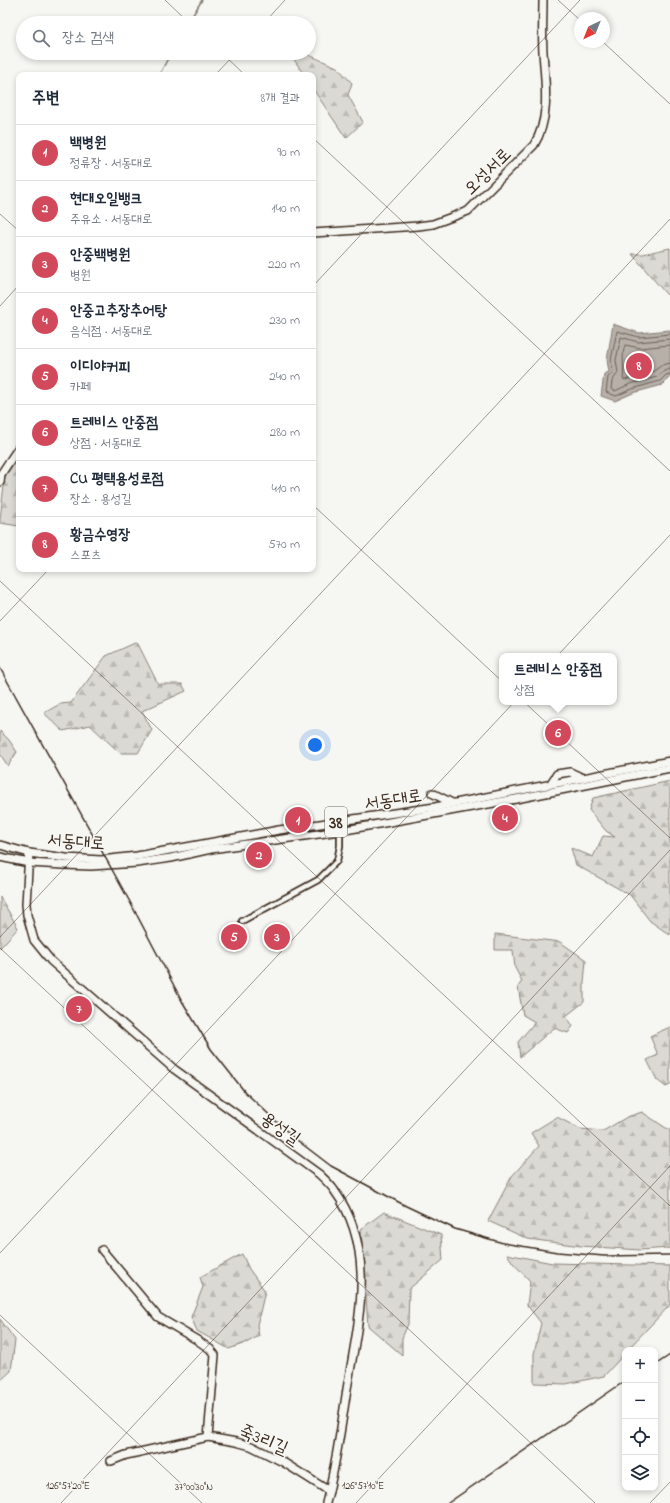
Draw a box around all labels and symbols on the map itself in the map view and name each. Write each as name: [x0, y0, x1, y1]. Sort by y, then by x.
north arrow: [574, 12, 610, 48]
street label: 오성서로: [459, 143, 518, 202]
pin: 8: [626, 351, 652, 381]
pin: 6: [545, 718, 571, 748]
your location: [305, 735, 325, 755]
street label: 서동대로: [363, 784, 424, 818]
pin: 4: [492, 803, 518, 833]
pin: 1: [285, 805, 311, 835]
road number: 38: [325, 807, 347, 837]
street label: 서동대로: [46, 828, 106, 858]
pin: 2: [246, 840, 272, 870]
pin: 5: [221, 922, 247, 952]
pin: 3: [264, 922, 290, 952]
pin: 7: [66, 994, 92, 1024]
street label: 용성길: [255, 1107, 306, 1153]
street label: 죽3리길: [235, 1419, 292, 1463]
text: 126°57'20"E: [46, 1479, 90, 1494]
text: 126°57'10"E: [342, 1479, 384, 1494]
text: 37°00'30"N: [175, 1480, 213, 1495]

